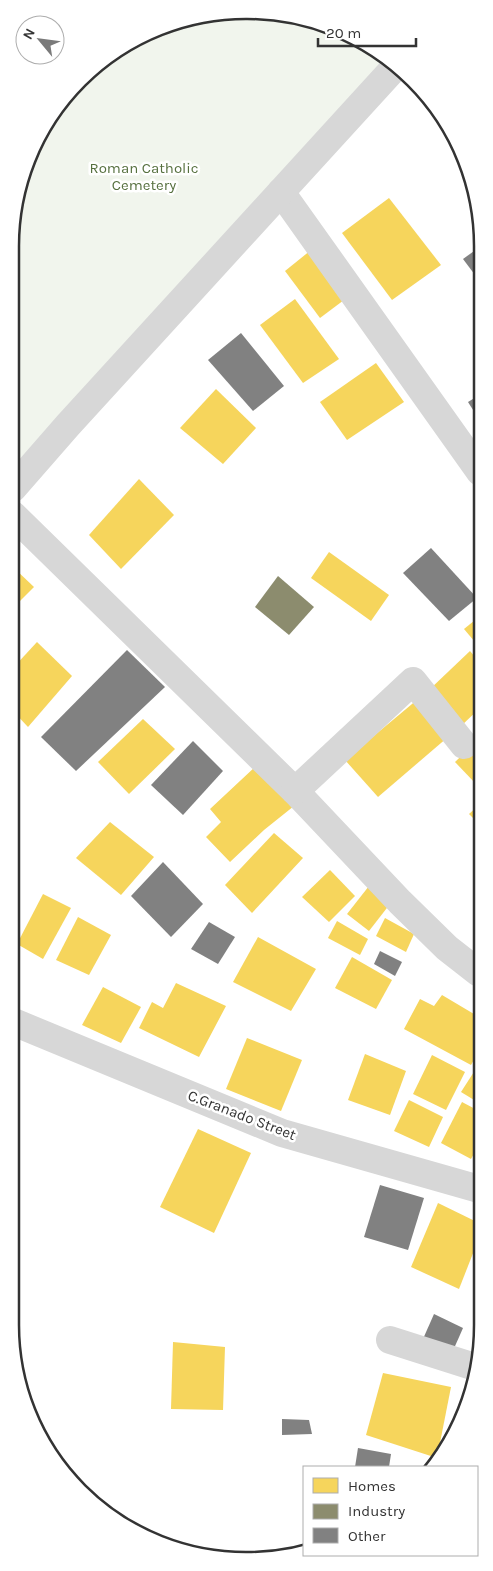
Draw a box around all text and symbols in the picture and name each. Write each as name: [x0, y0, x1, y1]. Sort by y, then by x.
north arrow: [15, 15, 65, 65]
scale bar: [318, 15, 416, 47]
text: 20 m: [326, 24, 361, 42]
text: N: [19, 25, 39, 42]
park label: Roman Catholic Cemetery: [89, 159, 199, 194]
street label: C.Granado Street: [185, 1086, 299, 1144]
legend: [303, 1466, 478, 1556]
text: Homes: [348, 1477, 396, 1495]
text: Industry: [348, 1502, 405, 1520]
text: Other: [348, 1527, 386, 1545]

